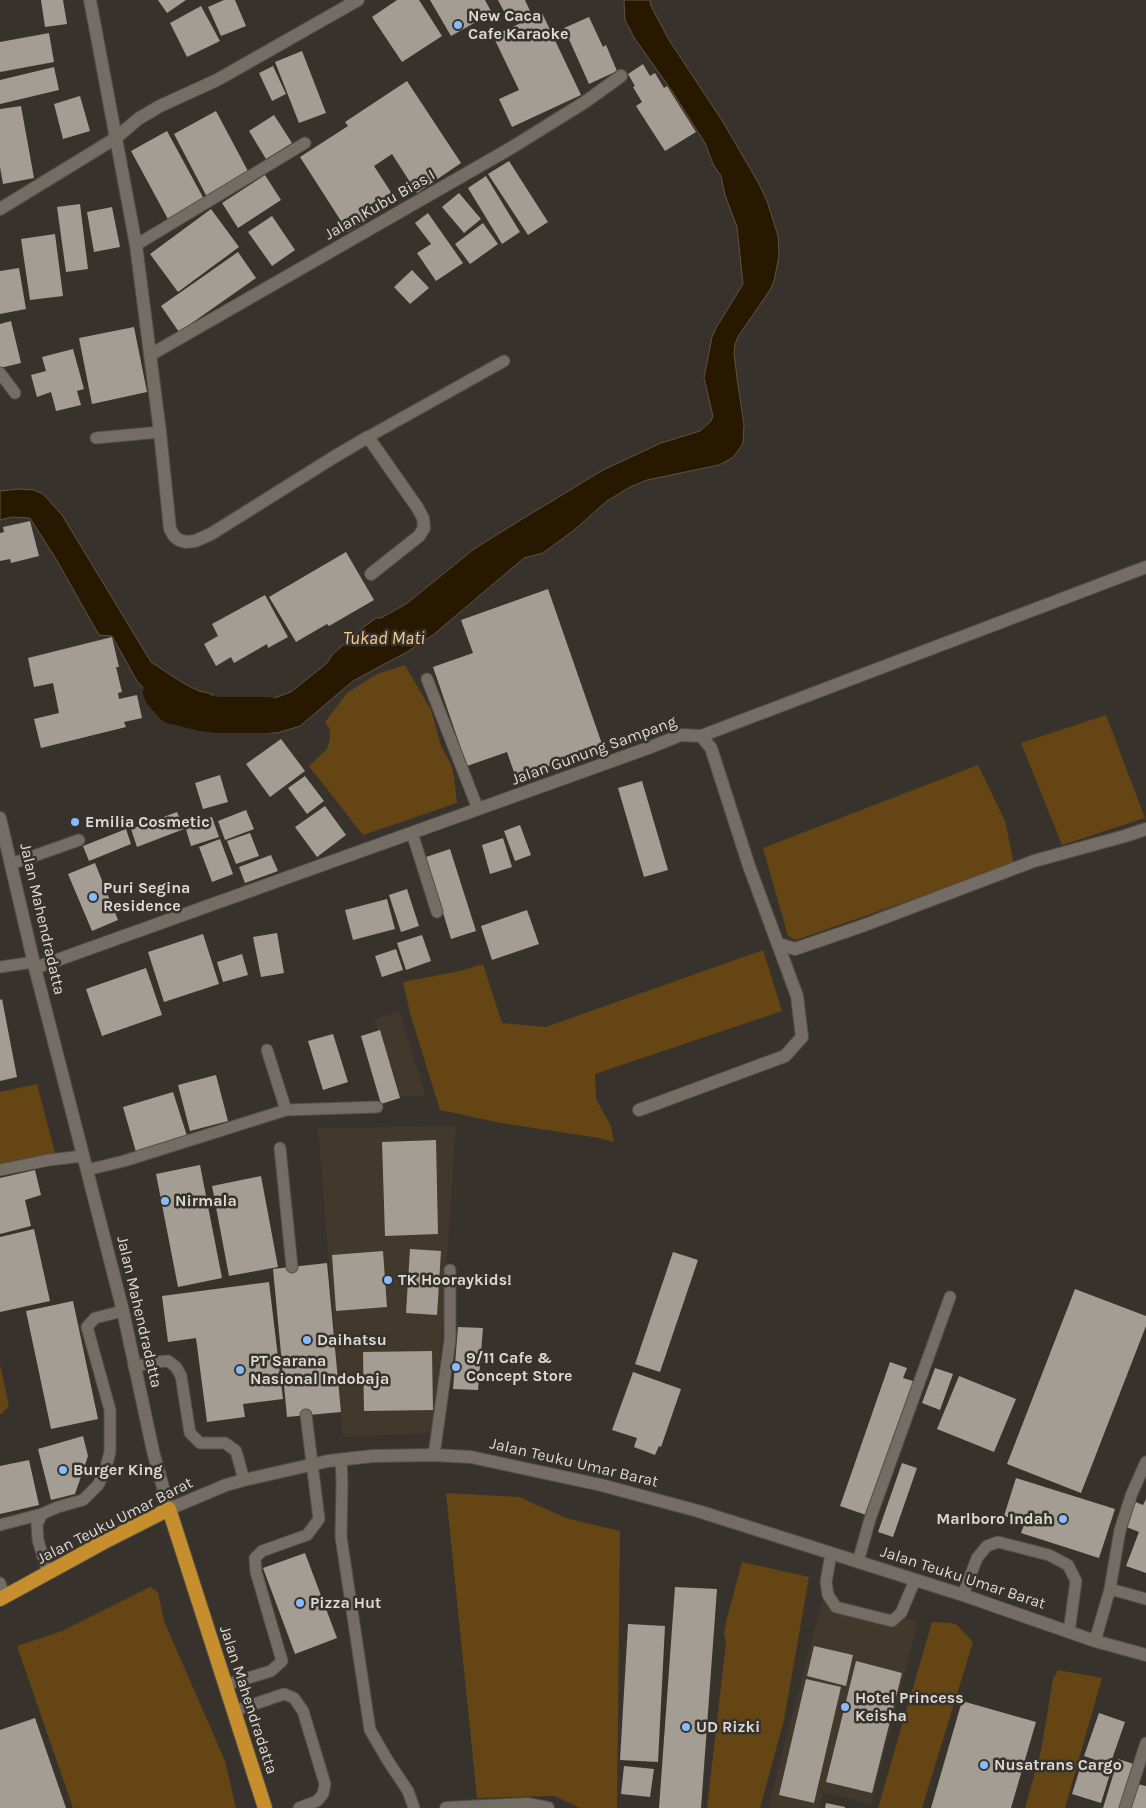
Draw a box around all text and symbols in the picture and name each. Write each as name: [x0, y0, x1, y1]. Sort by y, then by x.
place label: New Caca Cafe Karaoke: [468, 6, 568, 44]
marker: New Caca Cafe Karaoke: [452, 19, 464, 31]
street label: Jalan Kubu Bias I: [321, 166, 439, 244]
water label: Tukad Mati: [343, 628, 425, 650]
street label: Jalan Gunung Sampang: [509, 712, 679, 790]
place label: Emilia Cosmetic: [85, 812, 210, 832]
marker: Emilia Cosmetic: [69, 816, 81, 828]
street label: Jalan Mahendradatta: [15, 841, 69, 997]
place label: Puri Segina Residence: [103, 878, 190, 916]
marker: Puri Segina Residence: [87, 891, 99, 903]
place label: Nirmala: [175, 1191, 237, 1211]
marker: Nirmala: [159, 1195, 171, 1207]
street label: Jalan Mahendradatta: [112, 1234, 166, 1390]
place label: TK Hooraykids!: [398, 1270, 512, 1290]
marker: TK Hooraykids!: [382, 1274, 394, 1286]
place label: Daihatsu: [317, 1330, 387, 1350]
marker: Daihatsu: [301, 1334, 313, 1346]
place label: 9/11 Cafe & Concept Store: [466, 1348, 573, 1386]
place label: PT Sarana Nasional Indobaja: [250, 1351, 389, 1389]
marker: 9/11 Cafe & Concept Store: [450, 1361, 462, 1373]
marker: PT Sarana Nasional Indobaja: [234, 1364, 246, 1376]
street label: Jalan Teuku Umar Barat: [488, 1434, 660, 1492]
place label: Burger King: [73, 1460, 163, 1480]
marker: Burger King: [57, 1464, 69, 1476]
street label: Jalan Teuku Umar Barat: [34, 1473, 196, 1569]
place label: Marlboro Indah: [936, 1509, 1053, 1529]
marker: Marlboro Indah: [1057, 1513, 1069, 1525]
street label: Jalan Teuku Umar Barat: [878, 1542, 1048, 1614]
place label: Pizza Hut: [310, 1593, 381, 1613]
marker: Pizza Hut: [294, 1597, 306, 1609]
street label: Jalan Mahendradatta: [215, 1623, 281, 1777]
place label: Hotel Princess Keisha: [855, 1688, 964, 1726]
marker: Hotel Princess Keisha: [839, 1701, 851, 1713]
place label: UD Rizki: [696, 1717, 760, 1737]
marker: UD Rizki: [680, 1721, 692, 1733]
place label: Nusatrans Cargo: [994, 1755, 1122, 1775]
marker: Nusatrans Cargo: [978, 1759, 990, 1771]

